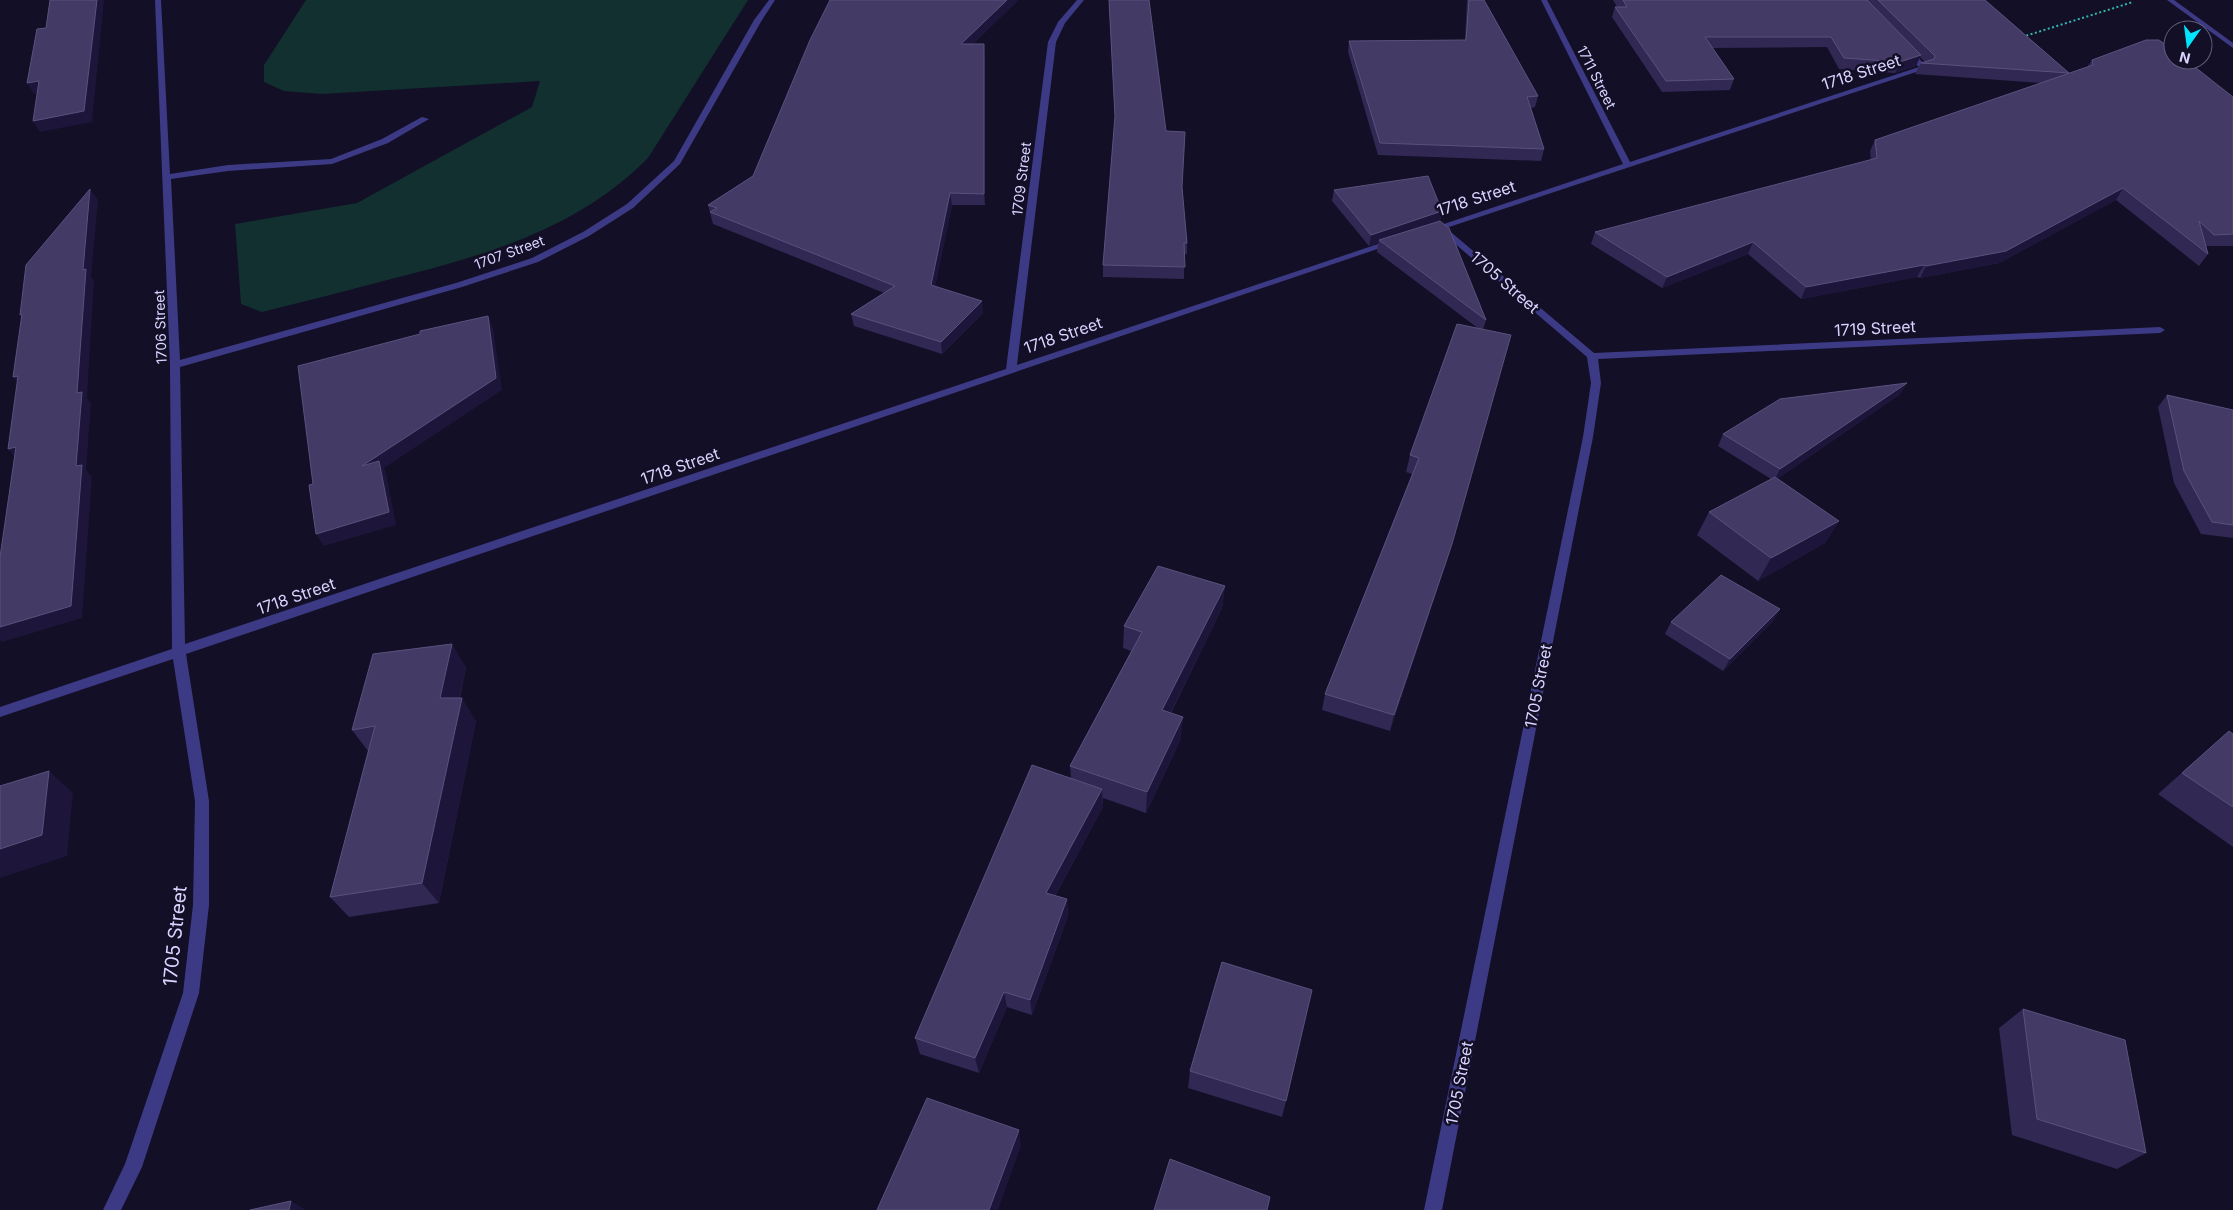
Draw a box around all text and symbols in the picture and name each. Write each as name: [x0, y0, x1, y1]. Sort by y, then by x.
north arrow: [2163, 20, 2213, 70]
street label: 1711 Street: [1574, 43, 1620, 112]
text: N: [2178, 49, 2192, 68]
street label: 1718 Street: [1819, 50, 1903, 94]
street label: 1709 Street: [1008, 141, 1034, 217]
street label: 1718 Street: [1434, 176, 1518, 220]
street label: 1707 Street: [472, 231, 547, 273]
street label: 1705 Street: [1466, 247, 1544, 317]
street label: 1706 Street: [150, 289, 170, 364]
street label: 1718 Street: [1021, 312, 1105, 358]
street label: 1719 Street: [1834, 316, 1916, 340]
street label: 1718 Street: [638, 443, 722, 489]
street label: 1718 Street: [254, 573, 338, 619]
street label: 1705 Street: [1520, 642, 1556, 730]
street label: 1705 Street: [158, 885, 192, 987]
street label: 1705 Street: [1441, 1039, 1477, 1127]

